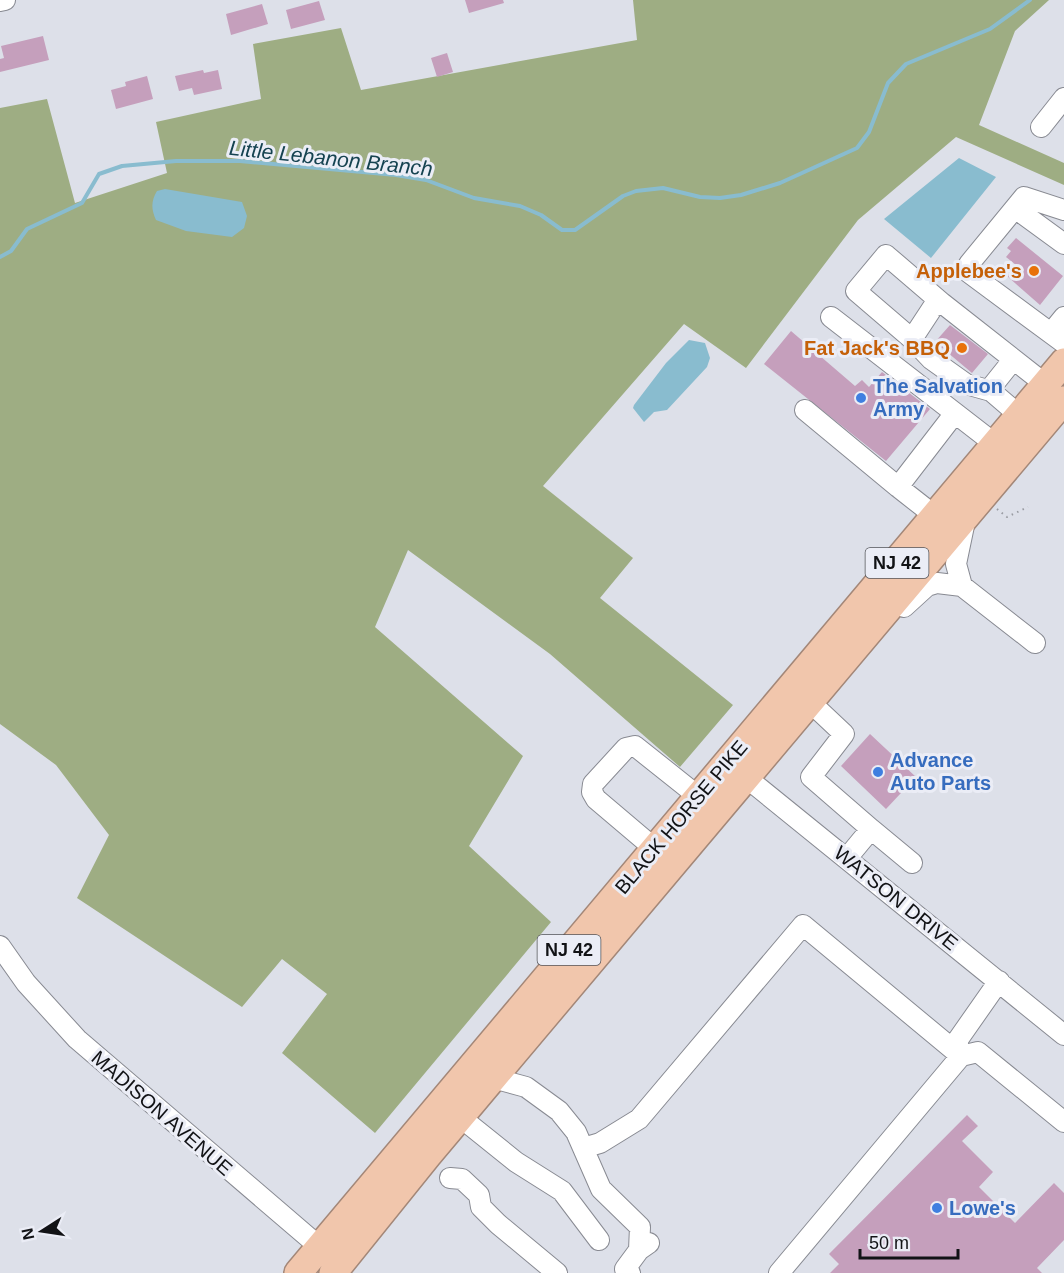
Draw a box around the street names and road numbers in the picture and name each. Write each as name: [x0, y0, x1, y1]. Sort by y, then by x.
road number: NJ 42: [866, 548, 928, 578]
street label: BLACK HORSE PIKE: [610, 736, 752, 898]
street label: WATSON DRIVE: [830, 842, 962, 954]
road number: NJ 42: [538, 935, 600, 965]
street label: MADISON AVENUE: [87, 1046, 237, 1180]

